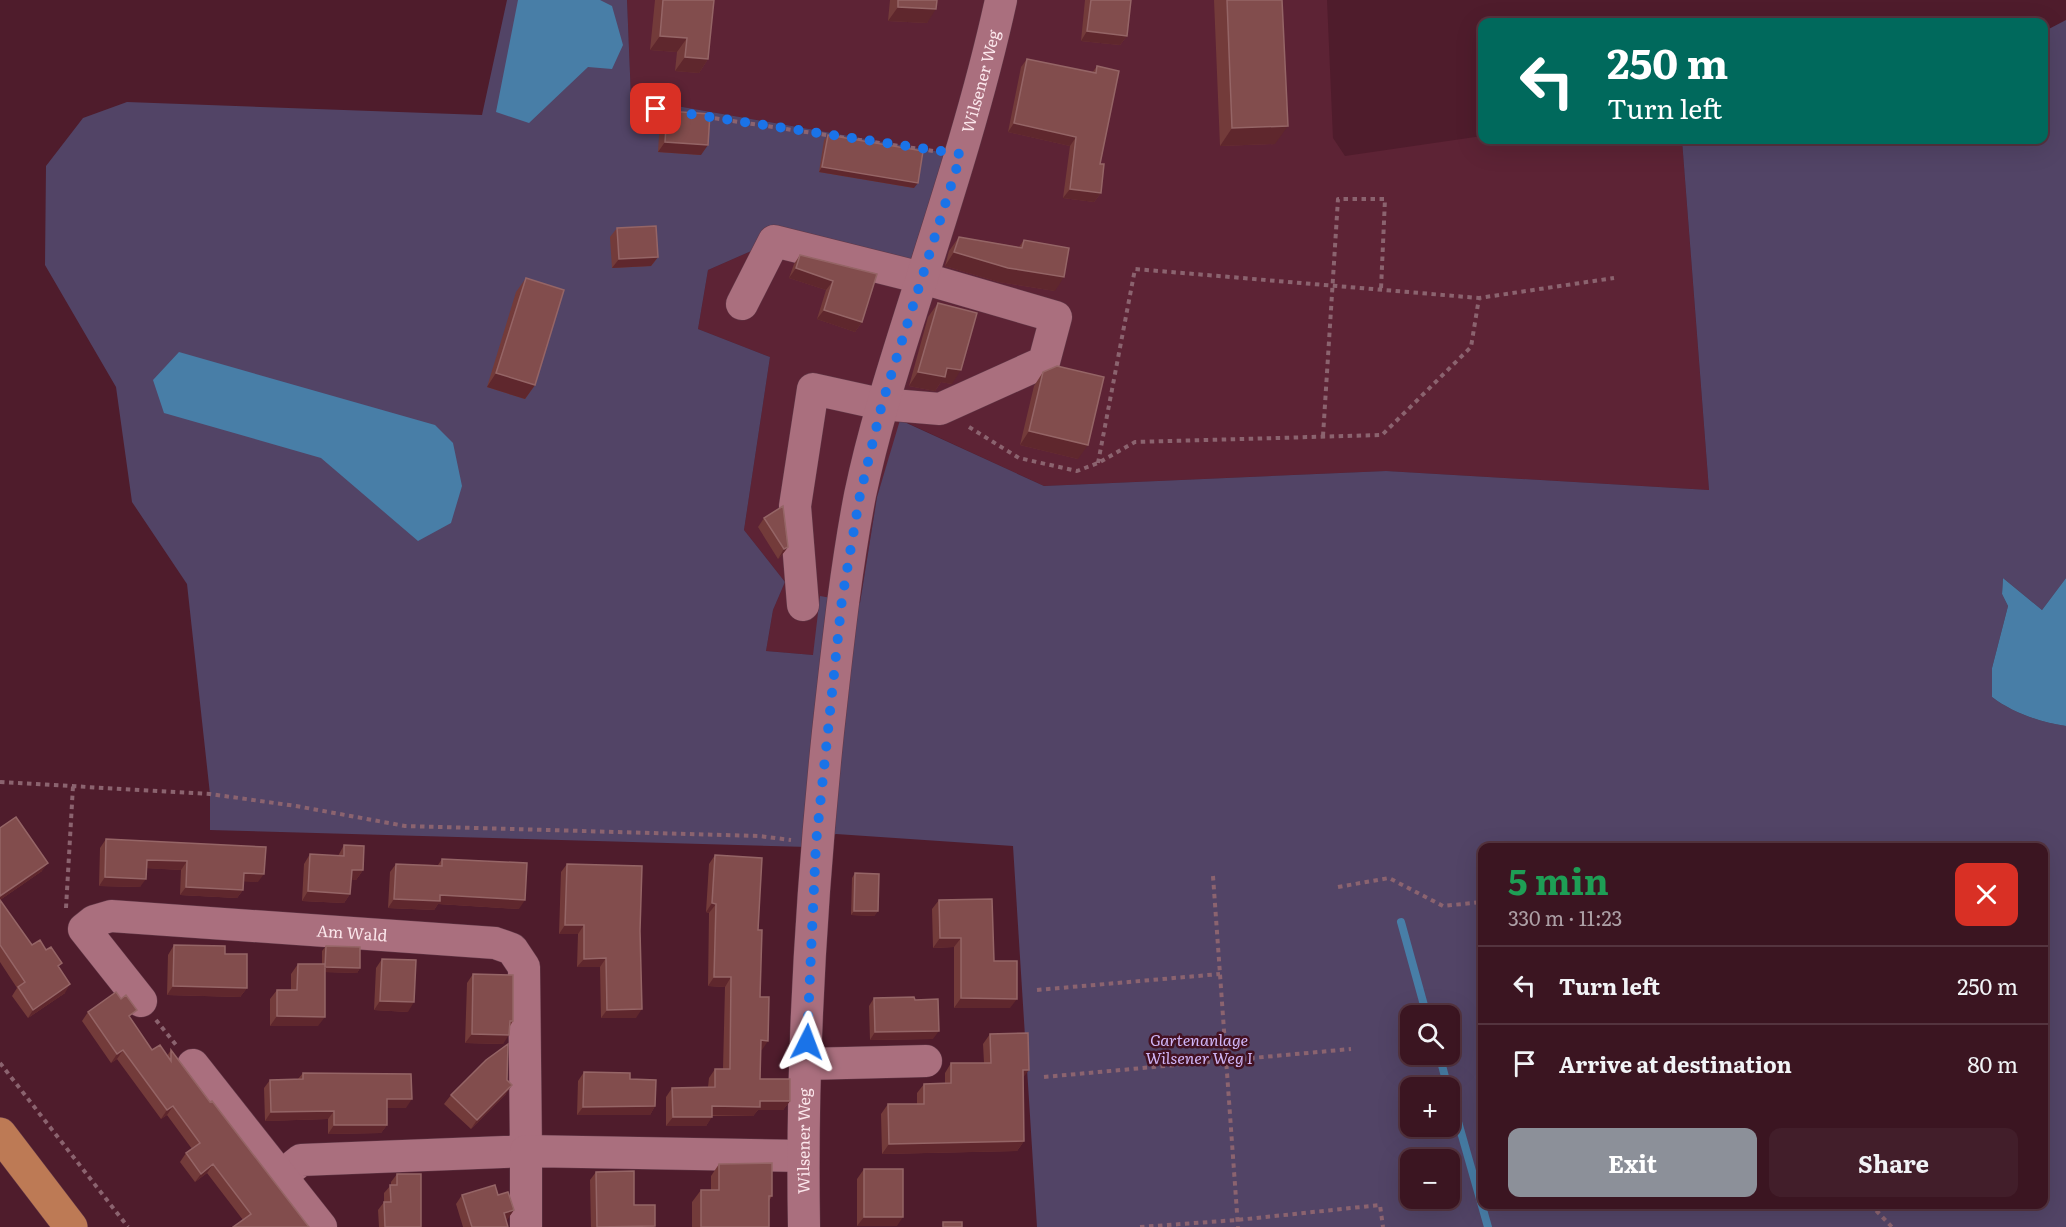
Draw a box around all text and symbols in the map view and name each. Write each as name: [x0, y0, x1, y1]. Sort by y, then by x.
street label: Wilsener Weg: [954, 27, 1005, 136]
text: 250 m: [1607, 30, 1728, 92]
icon: left: [1508, 42, 1586, 120]
pin: [630, 83, 681, 134]
text: Turn left: [1607, 87, 1722, 127]
icon: arrive: [639, 92, 672, 125]
text: 5 min: [1508, 853, 1609, 906]
button: close: [1955, 863, 2018, 926]
text: 330 m · 11:23: [1508, 902, 1622, 932]
street label: Am Wald: [316, 917, 389, 946]
icon: left: [1508, 969, 1541, 1002]
text: Turn left: [1559, 969, 1660, 1002]
text: 250 m: [1957, 969, 2018, 1002]
map controls: [1400, 1005, 1460, 1209]
button: search: [1400, 1005, 1460, 1065]
position arrow: [775, 1010, 839, 1074]
park label: Gartenanlage Wilsener Weg I: [1145, 1027, 1253, 1069]
icon: arrive: [1508, 1047, 1541, 1080]
text: Arrive at destination: [1559, 1047, 1792, 1080]
text: 80 m: [1967, 1047, 2018, 1080]
button: +: [1400, 1077, 1460, 1137]
street label: Wilsener Weg: [790, 1088, 815, 1194]
button: Exit: [1508, 1128, 1757, 1197]
button: Share: [1769, 1128, 2018, 1197]
button: −: [1400, 1149, 1460, 1209]

